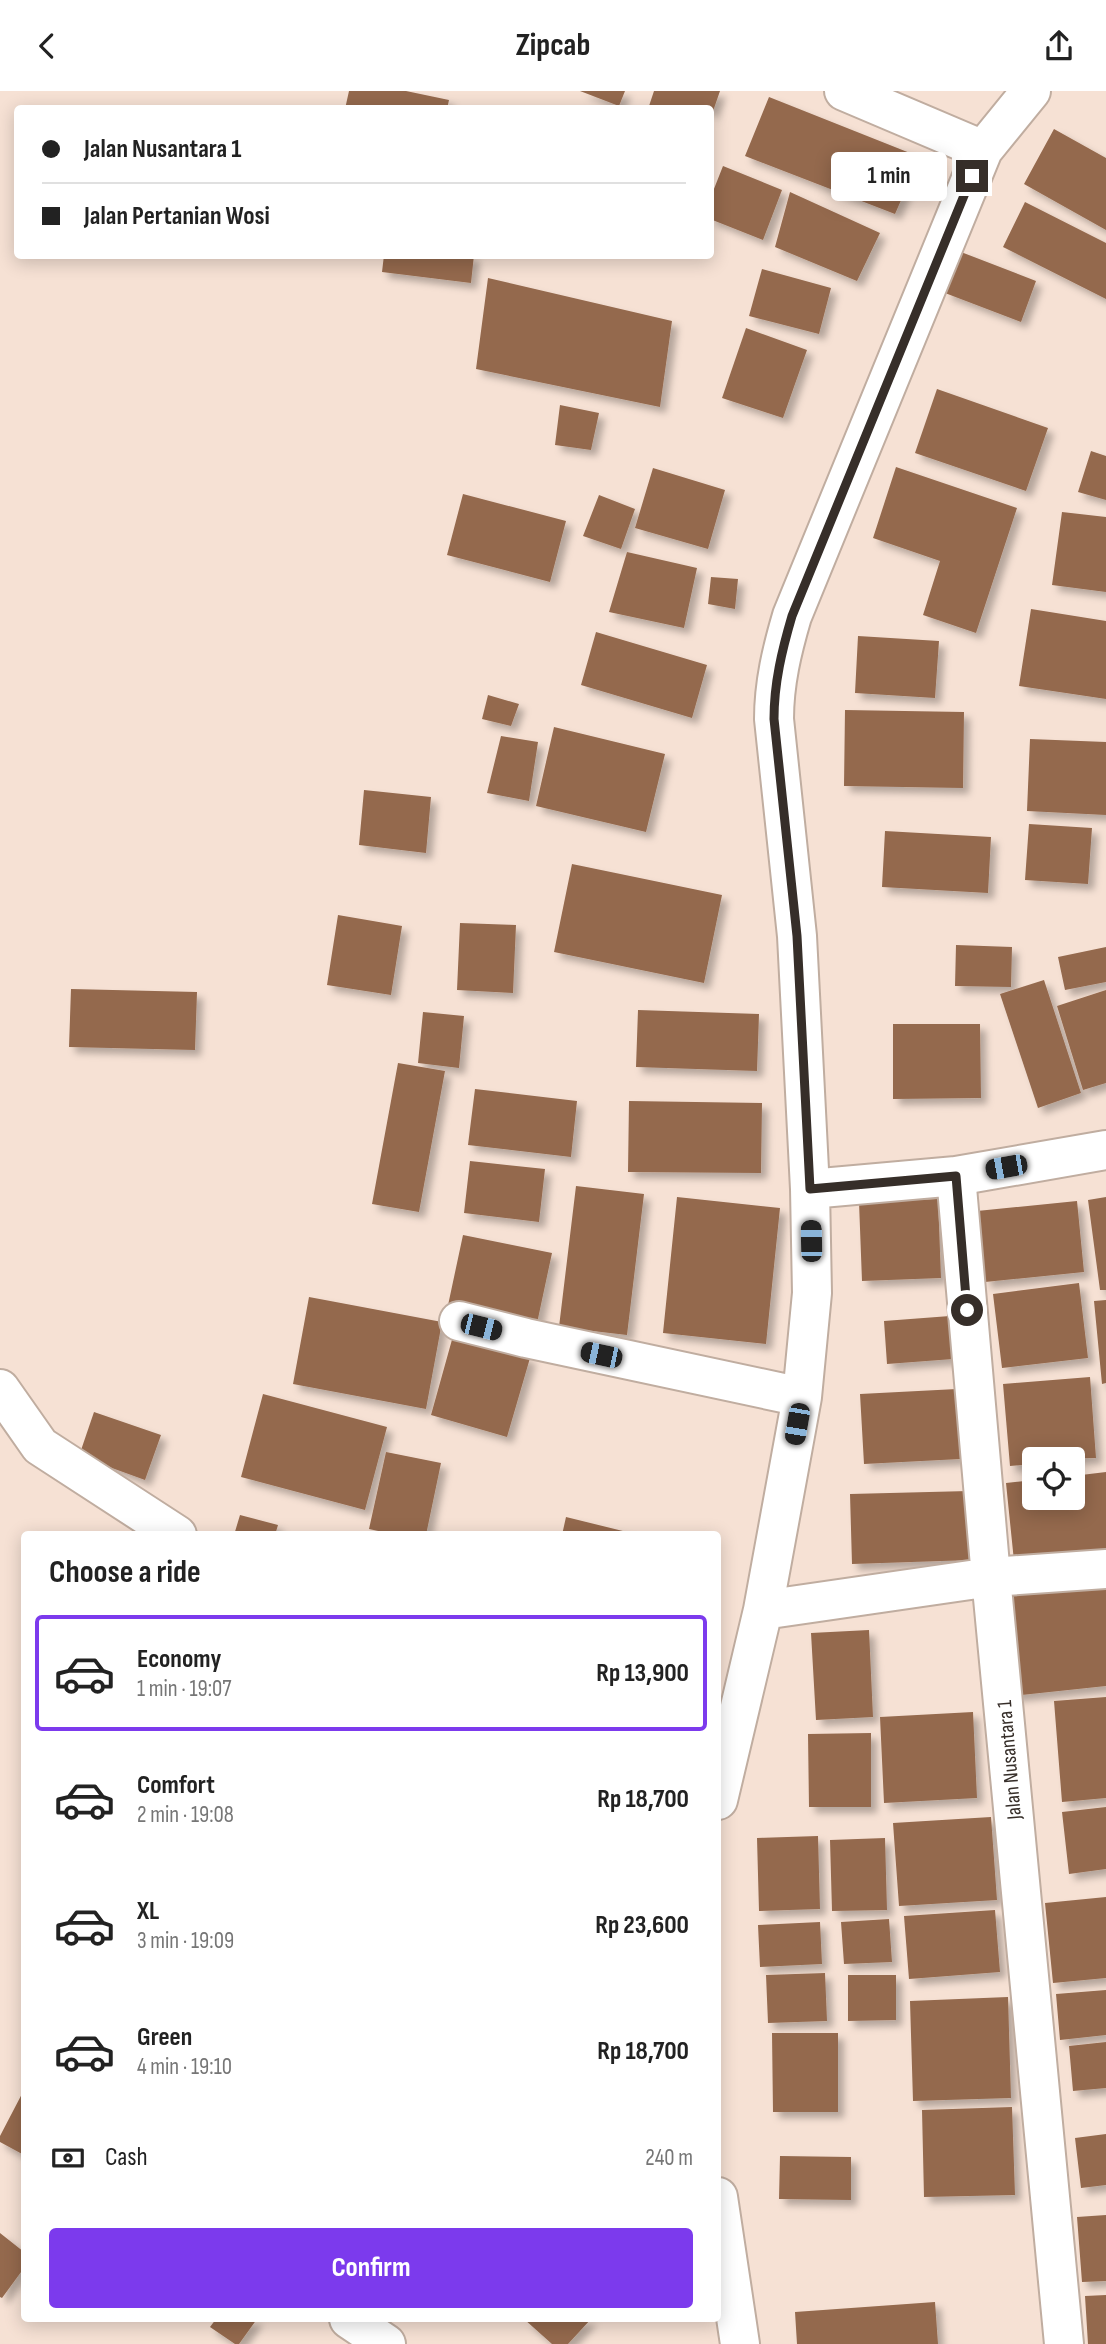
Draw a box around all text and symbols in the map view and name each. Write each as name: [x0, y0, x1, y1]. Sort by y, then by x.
text: Zipcab: [516, 26, 590, 65]
icon: back: [28, 27, 66, 65]
icon: share: [1040, 27, 1078, 65]
text: Jalan Nusantara 1: [84, 134, 241, 165]
callout: 1 min: [832, 151, 948, 201]
route end: [956, 160, 988, 192]
text: 1 min: [868, 162, 910, 190]
text: Jalan Pertanian Wosi: [84, 201, 270, 232]
car: [984, 1153, 1029, 1181]
car: [801, 1220, 822, 1262]
route start: [951, 1294, 983, 1326]
car: [459, 1312, 504, 1342]
car: [579, 1340, 624, 1370]
car: [784, 1401, 811, 1447]
map controls: [1022, 1447, 1085, 1510]
button: locate: [1022, 1447, 1085, 1510]
text: Choose a ride: [49, 1553, 201, 1592]
icon: car: [53, 1642, 116, 1705]
text: Economy: [137, 1644, 221, 1675]
text: Rp 13,900: [596, 1658, 689, 1689]
text: 1 min · 19:07: [137, 1675, 231, 1703]
street label: Jalan Nusantara 1: [992, 1699, 1027, 1822]
icon: car: [53, 1768, 116, 1831]
text: Comfort: [137, 1770, 215, 1801]
text: Rp 18,700: [597, 1784, 689, 1815]
text: 2 min · 19:08: [137, 1801, 234, 1829]
icon: car: [53, 1894, 116, 1957]
text: XL: [137, 1896, 159, 1927]
text: Rp 23,600: [595, 1910, 689, 1941]
text: 3 min · 19:09: [137, 1927, 234, 1955]
icon: car: [53, 2020, 116, 2083]
text: Green: [137, 2022, 192, 2053]
text: Rp 18,700: [597, 2036, 689, 2067]
text: 4 min · 19:10: [137, 2053, 232, 2081]
icon: cash: [49, 2139, 87, 2177]
text: Cash: [105, 2142, 148, 2173]
text: 240 m: [645, 2144, 693, 2172]
button: Confirm: [49, 2228, 693, 2308]

